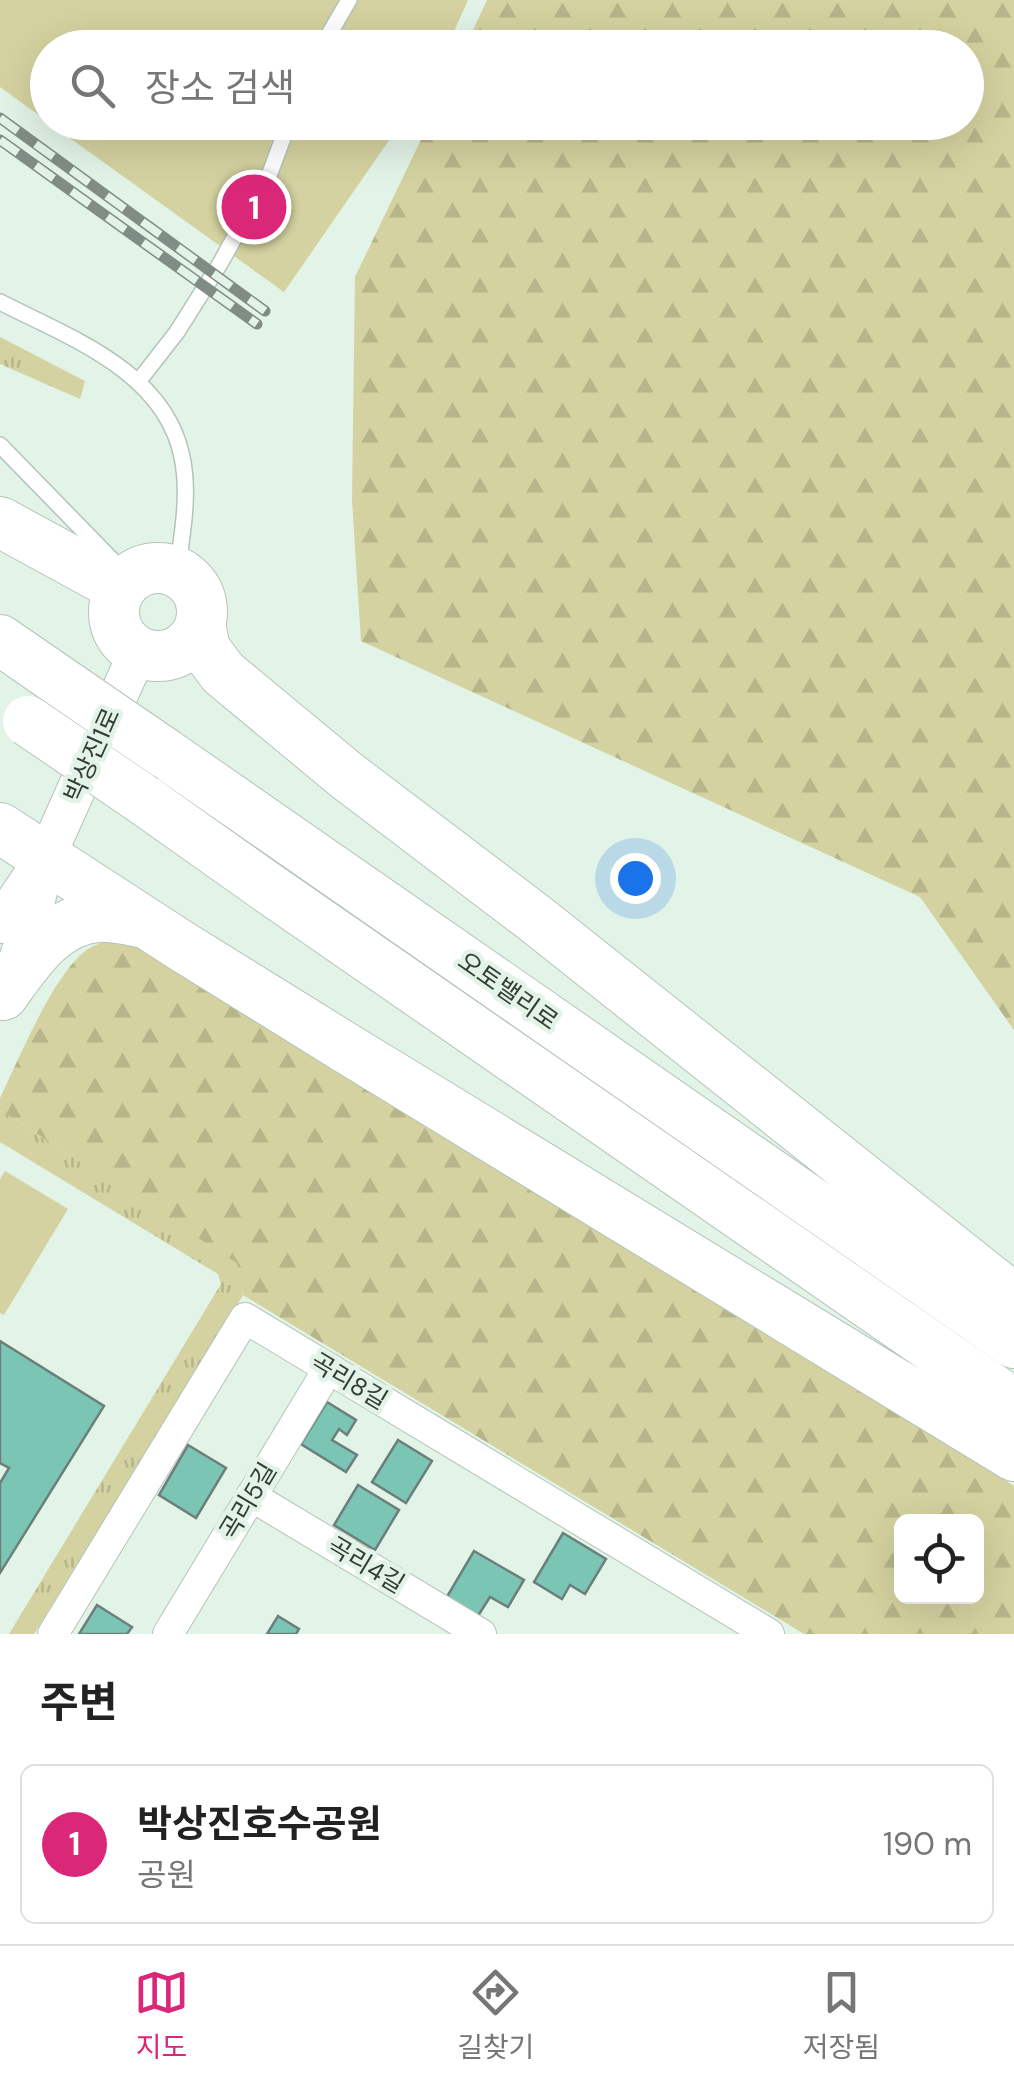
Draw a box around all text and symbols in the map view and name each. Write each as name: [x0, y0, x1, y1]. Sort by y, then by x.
search box: [30, 30, 984, 140]
icon: search: [65, 58, 120, 113]
text: 장소 검색: [145, 63, 295, 113]
pin: 1: [222, 170, 286, 244]
street label: 박상진1로: [57, 703, 127, 807]
your location: [610, 853, 661, 904]
street label: 오토밸리로: [451, 944, 565, 1038]
street label: 곡리8길: [304, 1345, 394, 1417]
street label: 곡리5길: [212, 1456, 284, 1546]
map controls: [894, 1514, 984, 1604]
button: locate: [894, 1514, 984, 1604]
street label: 곡리4길: [321, 1529, 411, 1601]
text: 주변: [40, 1675, 117, 1730]
text: 박상진호수공원: [137, 1799, 382, 1849]
text: 1: [69, 1823, 80, 1865]
text: 190 m: [883, 1823, 972, 1865]
text: 공원: [137, 1854, 196, 1896]
tab: 지도: [134, 1965, 189, 2066]
tab: 길찾기: [457, 1965, 534, 2066]
tab: 저장됨: [803, 1965, 880, 2066]

